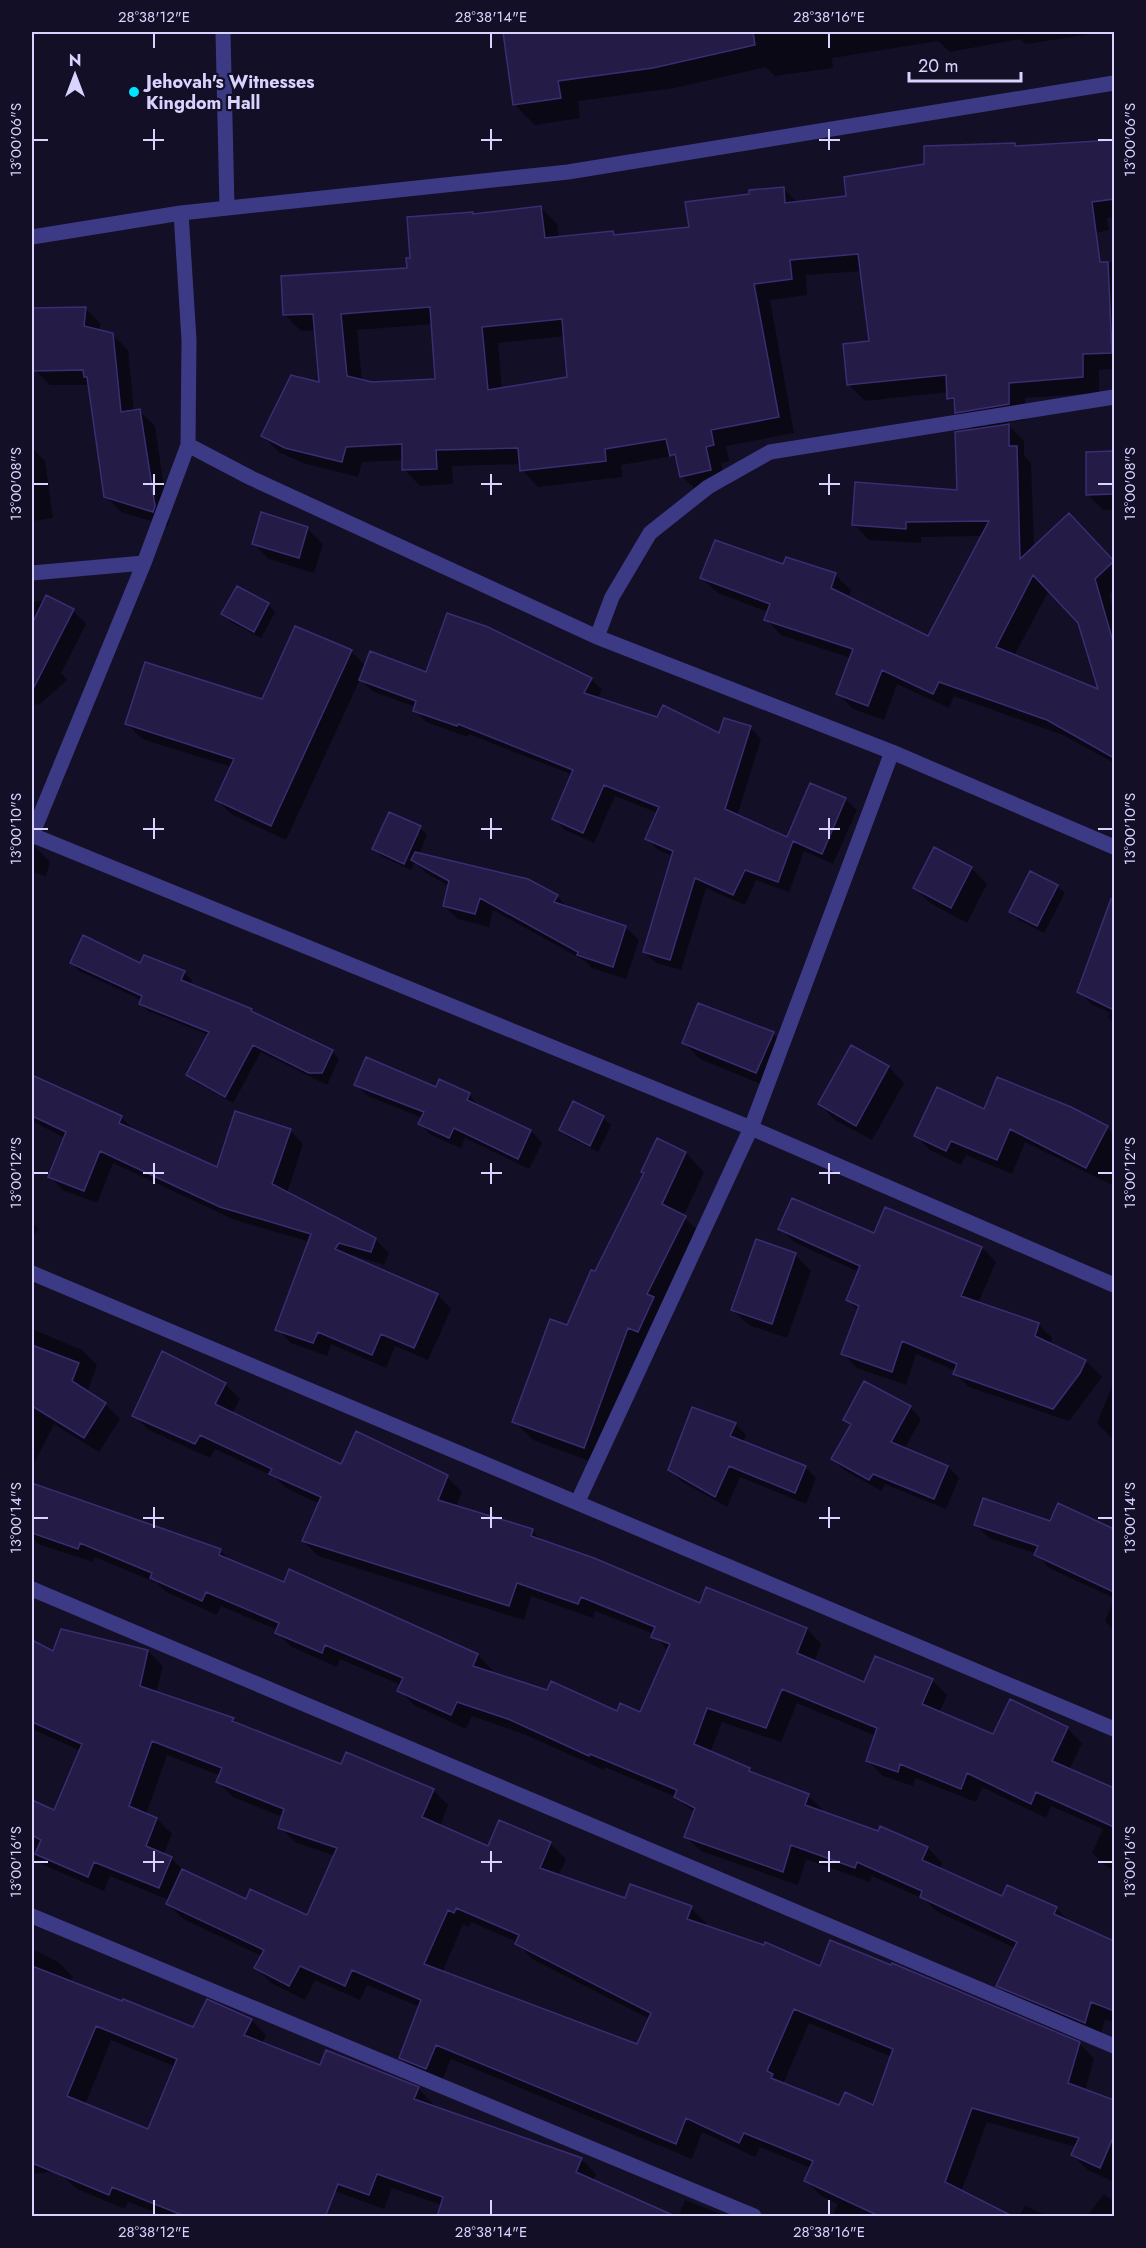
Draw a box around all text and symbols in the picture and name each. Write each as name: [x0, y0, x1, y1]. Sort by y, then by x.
text: 28°38'12"E: [118, 6, 190, 28]
text: 28°38'14"E: [455, 6, 527, 28]
text: 28°38'16"E: [793, 6, 865, 28]
north arrow: [45, 45, 105, 105]
scale bar: [909, 45, 1022, 83]
text: N: [69, 49, 81, 72]
text: 20 m: [918, 53, 958, 79]
place label: Jehovah's Witnesses Kingdom Hall: [143, 69, 315, 116]
marker: Jehovah's Witnesses Kingdom Hall: [127, 85, 141, 99]
text: 13°00'06"S: [5, 103, 27, 177]
text: 13°00'06"S: [1119, 103, 1141, 177]
text: 13°00'08"S: [5, 447, 27, 521]
text: 13°00'08"S: [1119, 447, 1141, 521]
text: 13°00'10"S: [5, 793, 27, 865]
text: 13°00'10"S: [1119, 793, 1141, 865]
text: 13°00'12"S: [5, 1137, 27, 1209]
text: 13°00'12"S: [1119, 1137, 1141, 1209]
text: 13°00'14"S: [5, 1482, 27, 1554]
text: 13°00'14"S: [1119, 1482, 1141, 1554]
text: 13°00'16"S: [5, 1826, 27, 1898]
text: 13°00'16"S: [1119, 1826, 1141, 1898]
text: 28°38'12"E: [118, 2221, 190, 2243]
text: 28°38'14"E: [455, 2221, 527, 2243]
text: 28°38'16"E: [793, 2221, 865, 2243]

